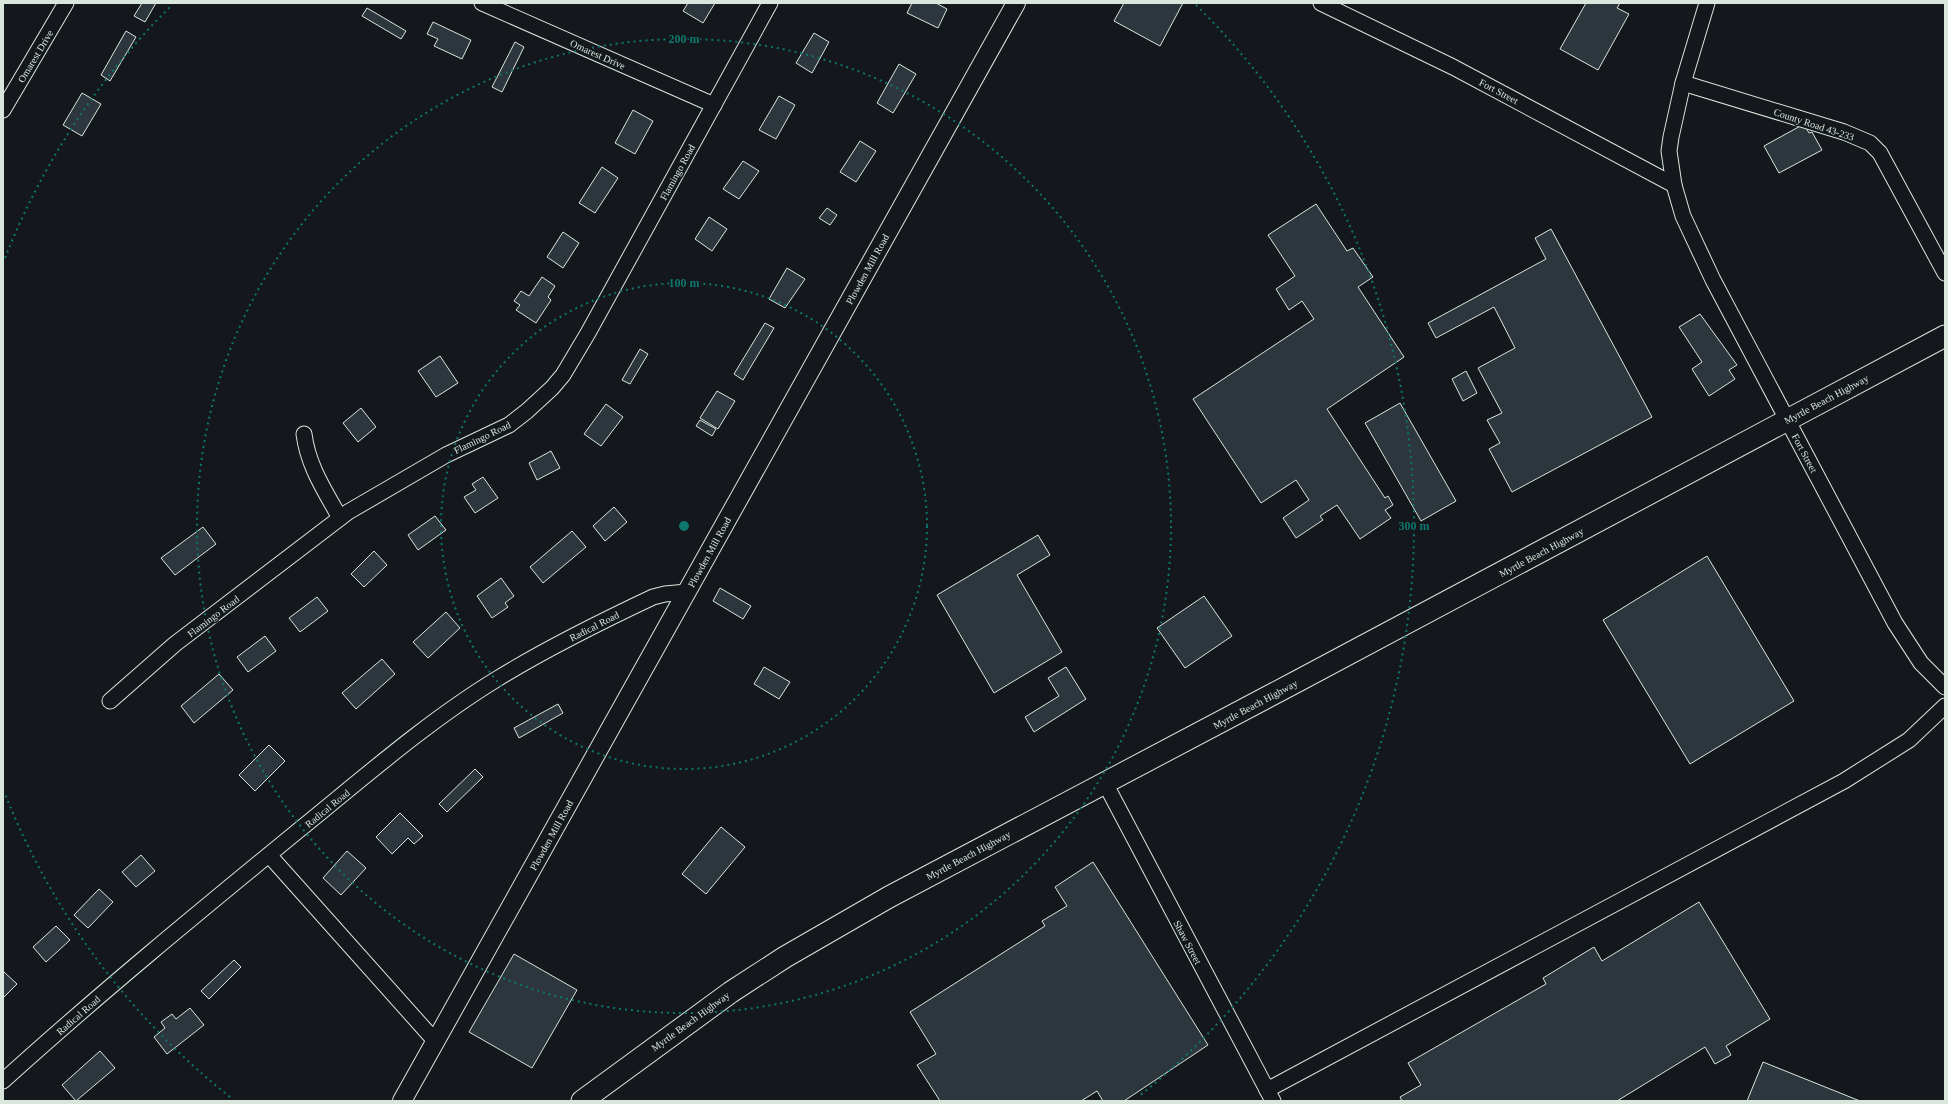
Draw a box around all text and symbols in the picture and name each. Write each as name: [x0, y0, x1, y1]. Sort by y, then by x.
street label: Omarest Drive: [15, 28, 56, 84]
text: 200 m: [669, 32, 700, 46]
street label: Omarest Drive: [569, 37, 628, 72]
street label: Fort Street: [1477, 77, 1520, 106]
street label: County Road 43-233: [1772, 106, 1855, 143]
street label: Flamingo Road: [658, 142, 697, 202]
street label: Plowden Mill Road: [844, 232, 891, 306]
text: 100 m: [669, 276, 700, 290]
street label: Myrtle Beach Highway: [1782, 373, 1870, 426]
street label: Flamingo Road: [452, 419, 512, 456]
street label: Fort Street: [1790, 432, 1819, 475]
street label: Plowden Mill Road: [686, 515, 733, 589]
centre of rings: [677, 519, 691, 533]
text: 300 m: [1399, 519, 1430, 533]
street label: Myrtle Beach Highway: [1497, 526, 1585, 579]
street label: Flamingo Road: [185, 593, 241, 639]
street label: Radical Road: [568, 609, 621, 644]
street label: Myrtle Beach Highway: [1211, 678, 1299, 731]
street label: Radical Road: [303, 787, 352, 830]
street label: Plowden Mill Road: [528, 798, 575, 872]
street label: Myrtle Beach Highway: [924, 829, 1012, 882]
street label: Shaw Street: [1171, 918, 1204, 966]
street label: Myrtle Beach Highway: [649, 989, 731, 1053]
street label: Radical Road: [54, 993, 102, 1037]

